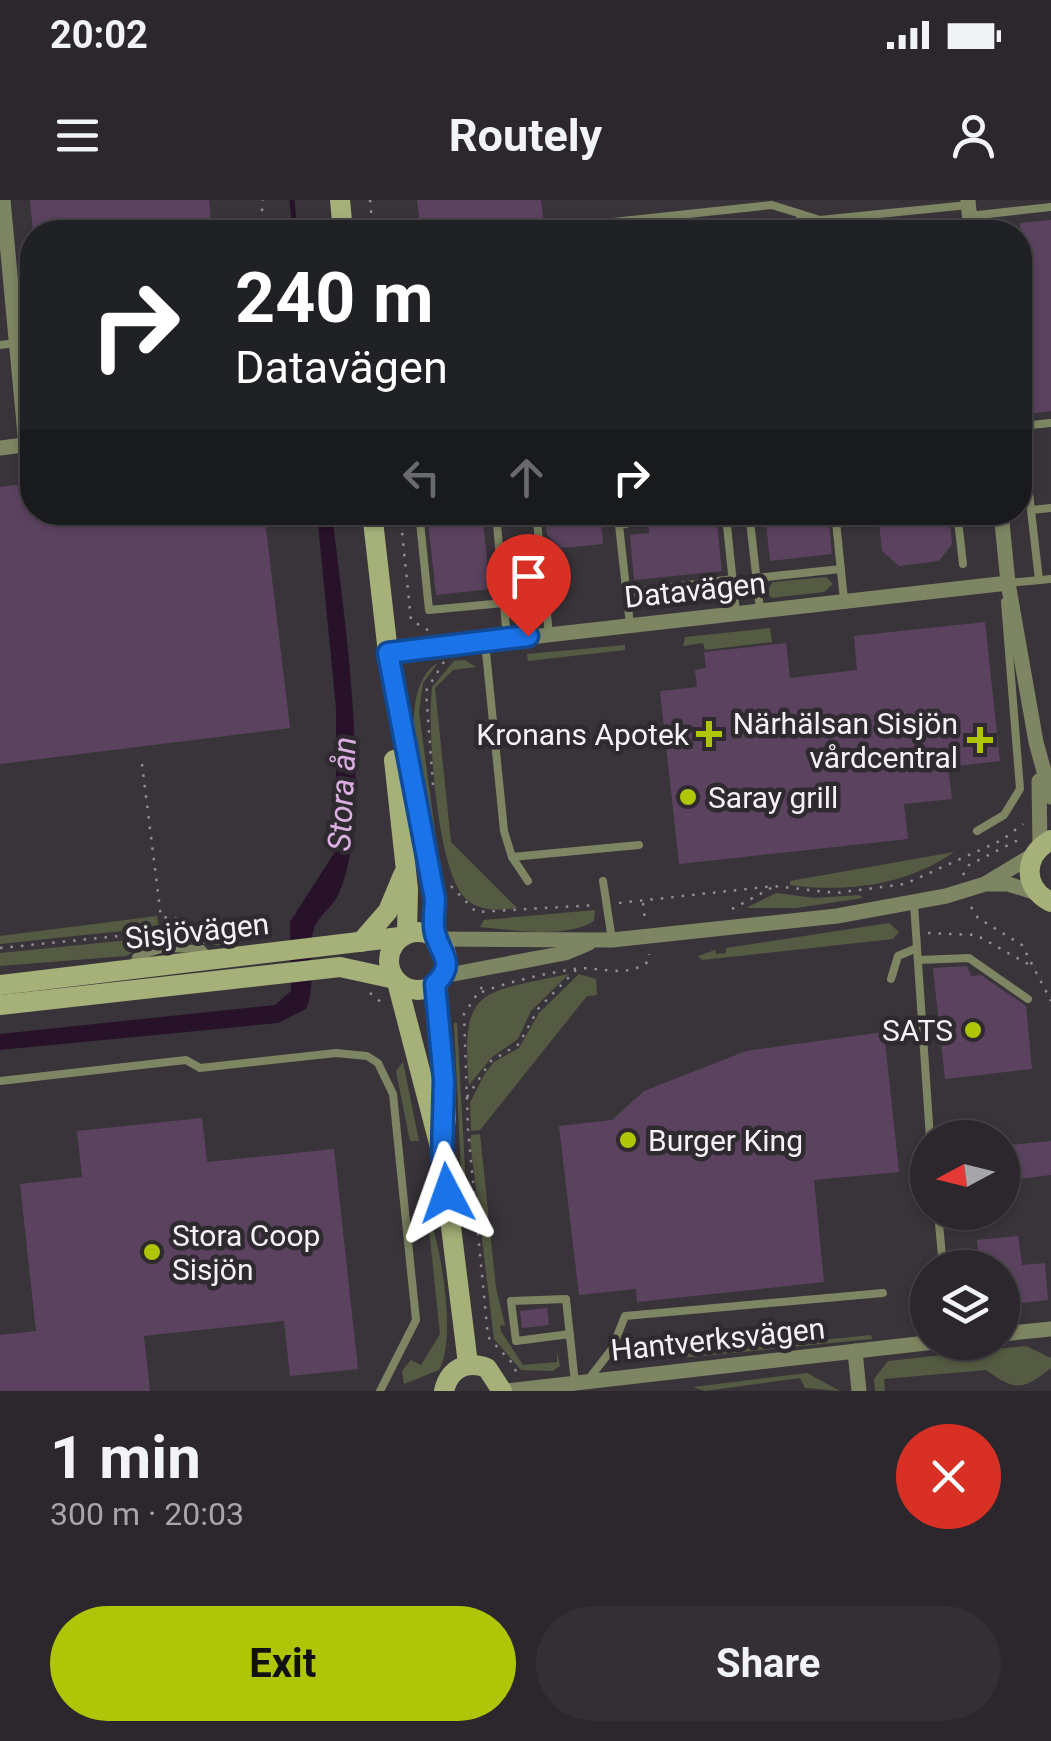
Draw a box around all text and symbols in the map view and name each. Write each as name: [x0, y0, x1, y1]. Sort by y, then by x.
text: 20:02: [50, 13, 148, 57]
icon: menu: [50, 108, 105, 163]
icon: person: [946, 108, 1001, 163]
text: Routely: [449, 109, 602, 162]
text: 240 m: [235, 257, 434, 339]
icon: right: [70, 260, 200, 390]
text: Datavägen: [235, 341, 448, 394]
icon: left: [394, 450, 449, 505]
icon: ahead: [499, 450, 554, 505]
icon: right: [604, 450, 659, 505]
pin: [486, 534, 571, 637]
icon: arrive: [501, 549, 556, 604]
street label: Datavägen: [623, 565, 767, 615]
place label: Närhälsan Sisjön vårdcentral: [733, 706, 958, 775]
place label: Kronans Apotek: [476, 717, 690, 752]
marker: Kronans Apotek: [698, 723, 720, 745]
marker: Närhälsan Sisjön vårdcentral: [967, 727, 993, 753]
water label: Stora ån: [320, 736, 364, 852]
place label: Saray grill: [708, 780, 838, 815]
marker: Saray grill: [677, 786, 699, 808]
street label: Sisjövägen: [123, 906, 271, 956]
place label: SATS: [882, 1013, 953, 1048]
marker: SATS: [962, 1019, 984, 1041]
north arrow: [910, 1120, 1020, 1230]
map controls: [910, 1120, 1020, 1360]
place label: Burger King: [648, 1123, 803, 1158]
marker: Burger King: [617, 1129, 639, 1151]
position arrow: [395, 1141, 499, 1245]
place label: Stora Coop Sisjön: [172, 1218, 320, 1287]
marker: Stora Coop Sisjön: [141, 1241, 163, 1263]
button: layers: [910, 1250, 1020, 1360]
street label: Hantverksvägen: [609, 1310, 827, 1368]
text: 1 min: [50, 1422, 201, 1493]
button: close: [896, 1424, 1001, 1529]
text: 300 m · 20:03: [50, 1495, 244, 1533]
button: Exit: [50, 1606, 516, 1721]
button: Share: [536, 1606, 1001, 1721]

